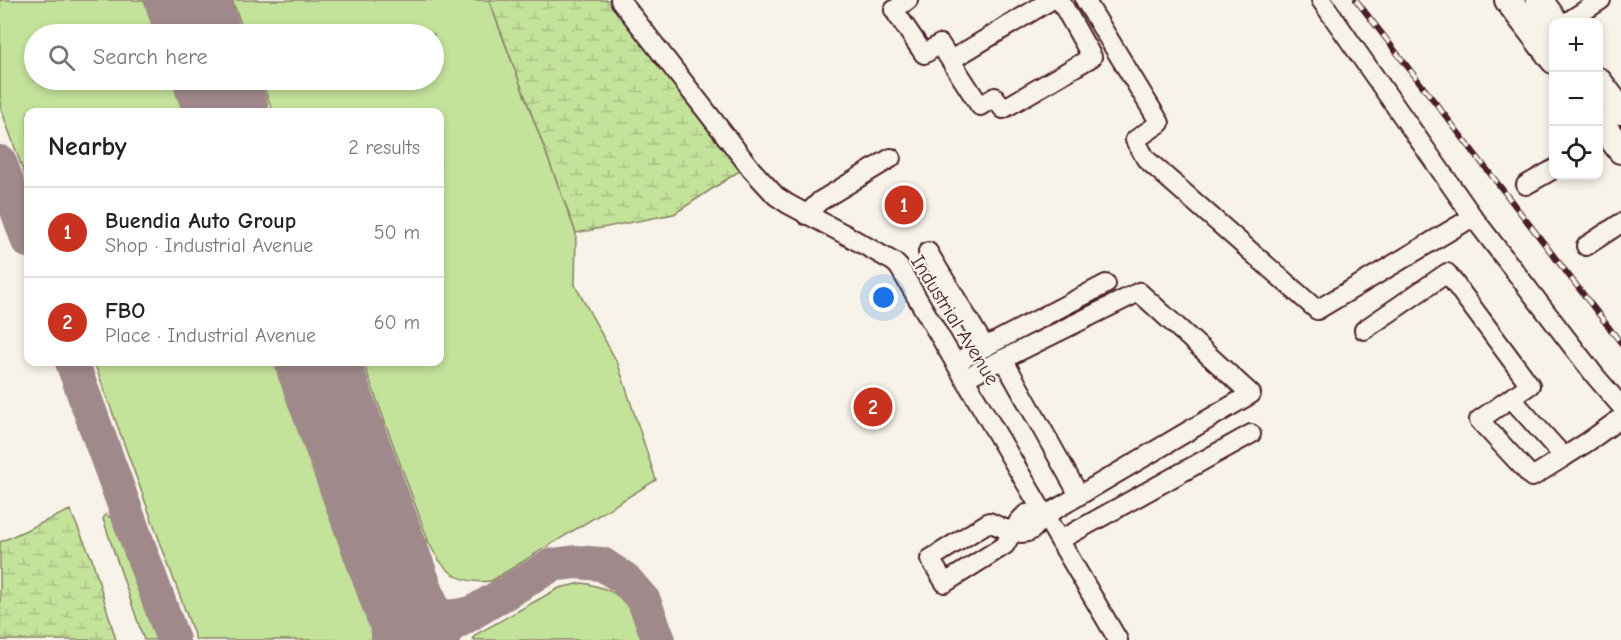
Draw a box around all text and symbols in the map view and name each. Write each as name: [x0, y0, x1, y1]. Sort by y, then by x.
map controls: [1549, 18, 1603, 180]
button: +: [1549, 18, 1603, 72]
search box: [24, 24, 444, 90]
icon: search: [45, 41, 78, 74]
text: Search here: [93, 44, 208, 70]
button: −: [1549, 72, 1603, 126]
button: locate: [1549, 126, 1603, 180]
text: Nearby: [48, 132, 127, 162]
text: 2 results: [348, 136, 420, 159]
pin: 1: [884, 182, 924, 228]
text: Buendia Auto Group: [105, 208, 296, 234]
text: 1: [64, 221, 71, 244]
text: 50 m: [374, 221, 420, 244]
text: Shop · Industrial Avenue: [105, 234, 313, 257]
street label: Industrial Avenue: [906, 251, 1004, 389]
your location: [869, 283, 898, 312]
text: FBO: [105, 298, 145, 324]
text: 2: [63, 311, 72, 334]
text: 60 m: [374, 311, 420, 334]
text: Place · Industrial Avenue: [105, 324, 316, 347]
pin: 2: [854, 384, 892, 430]

